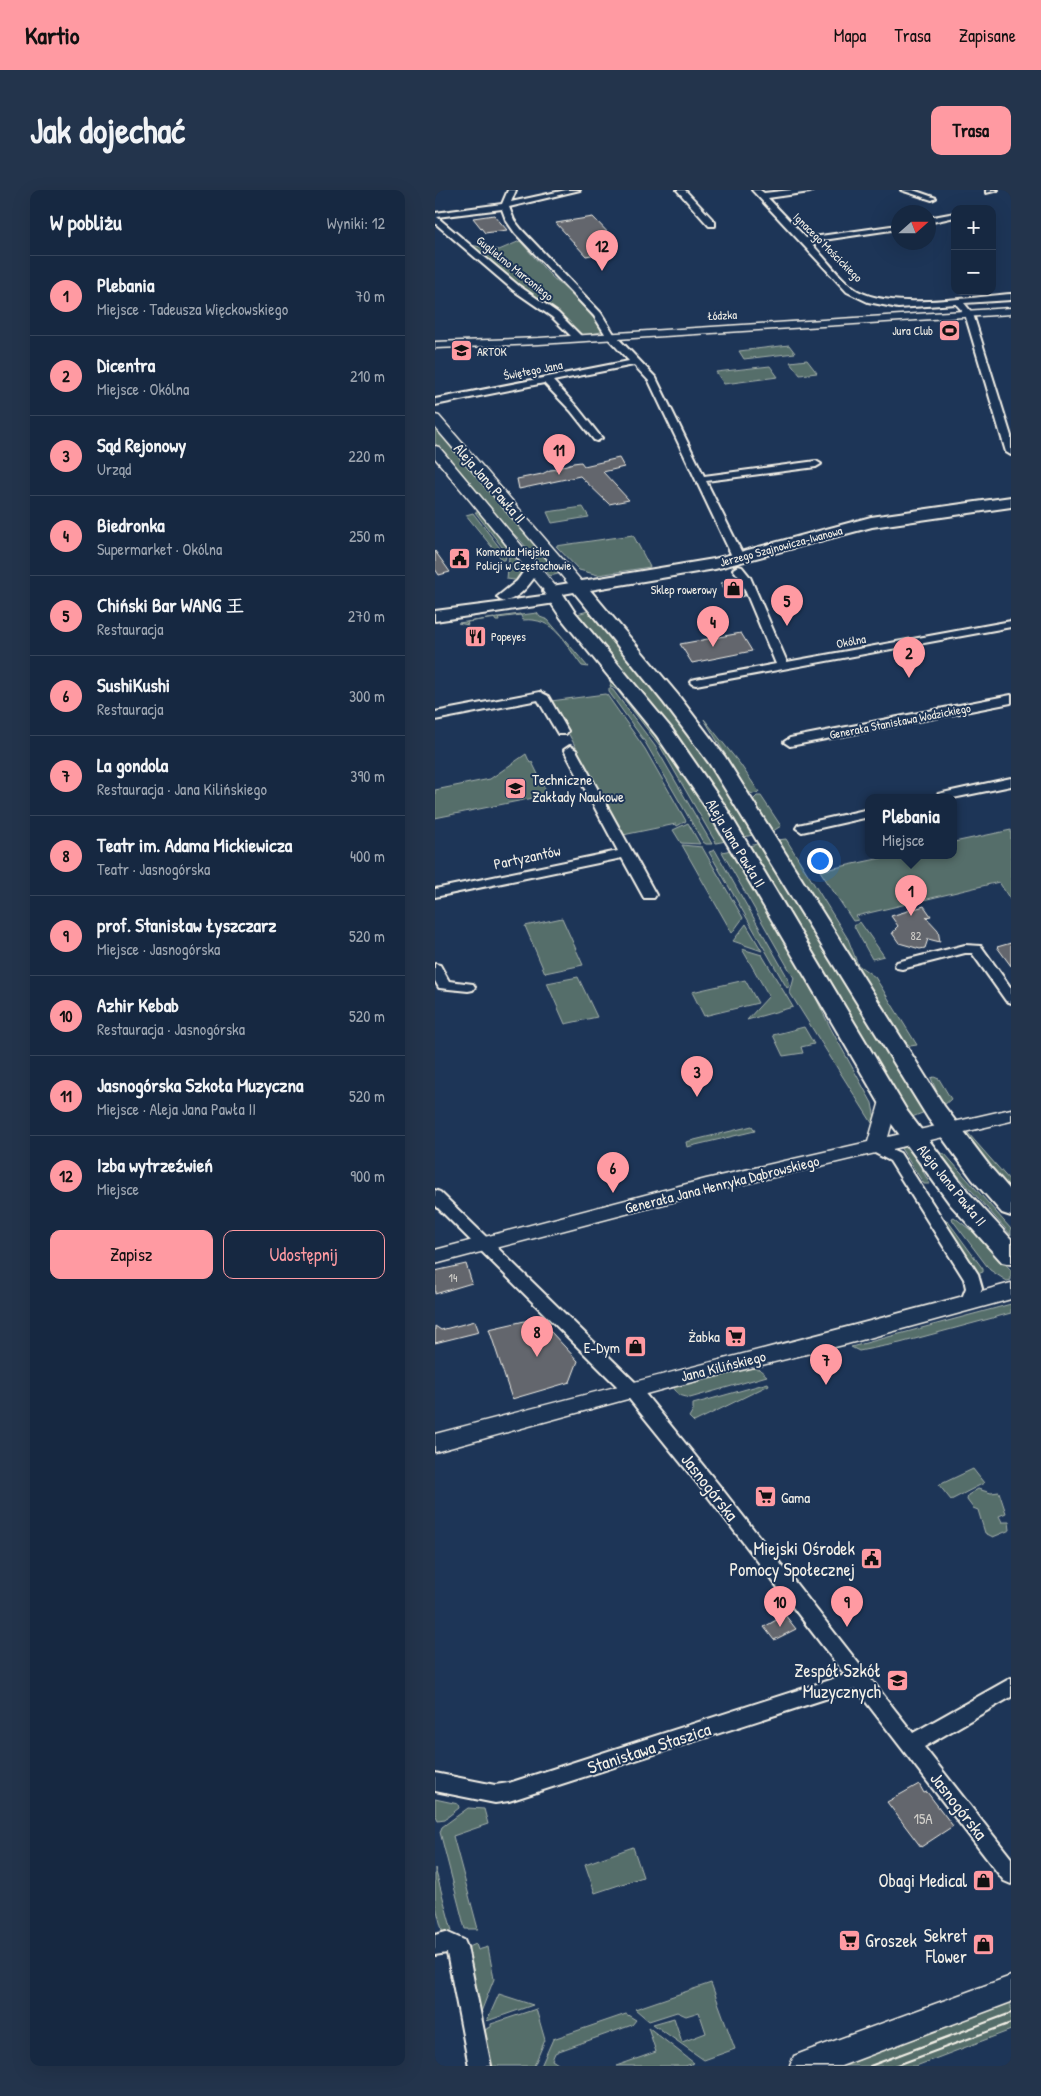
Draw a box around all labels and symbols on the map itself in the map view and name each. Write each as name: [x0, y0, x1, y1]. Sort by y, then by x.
north arrow: [891, 205, 936, 250]
street label: Ignacego Mościckiego: [790, 209, 867, 286]
pin: 12: [586, 230, 618, 271]
street label: Guglielmo Marconiego: [473, 232, 557, 304]
street label: Łódzka: [707, 306, 738, 324]
sports icon: Jura Club: [937, 318, 961, 342]
place label: Jura Club: [892, 322, 933, 339]
school or university icon: ARTOK: [449, 339, 473, 363]
place label: ARTOK: [477, 343, 508, 360]
street label: Świętego Jana: [502, 356, 564, 384]
pin: 11: [543, 434, 575, 475]
street label: Aleja Jana Pawła II: [449, 438, 531, 528]
street label: Jerzego Szajnowicza-Iwanowa: [718, 521, 844, 571]
place label: Komenda Miejska Policji w Częstochowie: [476, 543, 572, 574]
public building icon: Komenda Miejska Policji w Częstochowie: [448, 546, 472, 570]
shop icon: Sklep rowerowy: [721, 577, 745, 601]
place label: Sklep rowerowy: [651, 581, 717, 598]
pin: 5: [771, 585, 803, 626]
pin: 4: [697, 606, 729, 647]
restaurant icon: Popeyes: [463, 624, 487, 648]
place label: Popeyes: [491, 628, 526, 645]
street label: Okólna: [835, 630, 868, 652]
pin: 2: [893, 637, 925, 678]
street label: Generała Stanisława Wodzickiego: [828, 699, 972, 743]
place label: Techniczne Zakłady Naukowe: [532, 769, 624, 807]
school or university icon: Techniczne Zakłady Naukowe: [504, 776, 528, 800]
street label: Aleja Jana Pawła II: [701, 795, 771, 891]
street label: Partyzantów: [492, 840, 562, 874]
your location: [807, 848, 833, 874]
pin: 1: [895, 875, 927, 916]
house number: 82: [911, 927, 922, 944]
pin: 3: [681, 1056, 713, 1097]
street label: Aleja Jana Pawła II: [912, 1140, 992, 1230]
street label: Generała Jana Henryka Dąbrowskiego: [623, 1150, 821, 1218]
pin: 6: [597, 1152, 629, 1193]
house number: 14: [449, 1269, 458, 1286]
pin: 8: [521, 1316, 553, 1357]
supermarket icon: Żabka: [724, 1324, 748, 1348]
place label: Żabka: [688, 1326, 720, 1347]
shop icon: E-Dym: [624, 1335, 648, 1359]
place label: E-Dym: [584, 1337, 620, 1358]
pin: 7: [810, 1344, 842, 1385]
street label: Jana Kilińskiego: [678, 1345, 768, 1387]
street label: Jasnogórska: [676, 1448, 744, 1526]
supermarket icon: Gama: [753, 1485, 777, 1509]
place label: Gama: [781, 1487, 810, 1508]
place label: Miejski Ośrodek Pomocy Społecznej: [729, 1536, 856, 1582]
public building icon: Miejski Ośrodek Pomocy Społecznej: [859, 1546, 883, 1570]
pin: 10: [764, 1586, 796, 1627]
pin: 9: [831, 1586, 863, 1627]
place label: Zespół Szkół Muzycznych: [794, 1658, 881, 1704]
school or university icon: Zespół Szkół Muzycznych: [885, 1668, 909, 1692]
street label: Stanisława Staszica: [584, 1716, 714, 1780]
street label: Jasnogórska: [925, 1767, 993, 1845]
house number: 15A: [913, 1808, 933, 1829]
place label: Obagi Medical: [879, 1868, 967, 1893]
shop icon: Obagi Medical: [971, 1868, 995, 1892]
place label: Sekret Flower: [924, 1923, 968, 1969]
supermarket icon: Groszek: [837, 1928, 861, 1952]
place label: Groszek: [865, 1928, 918, 1953]
shop icon: Sekret Flower: [971, 1933, 995, 1957]

